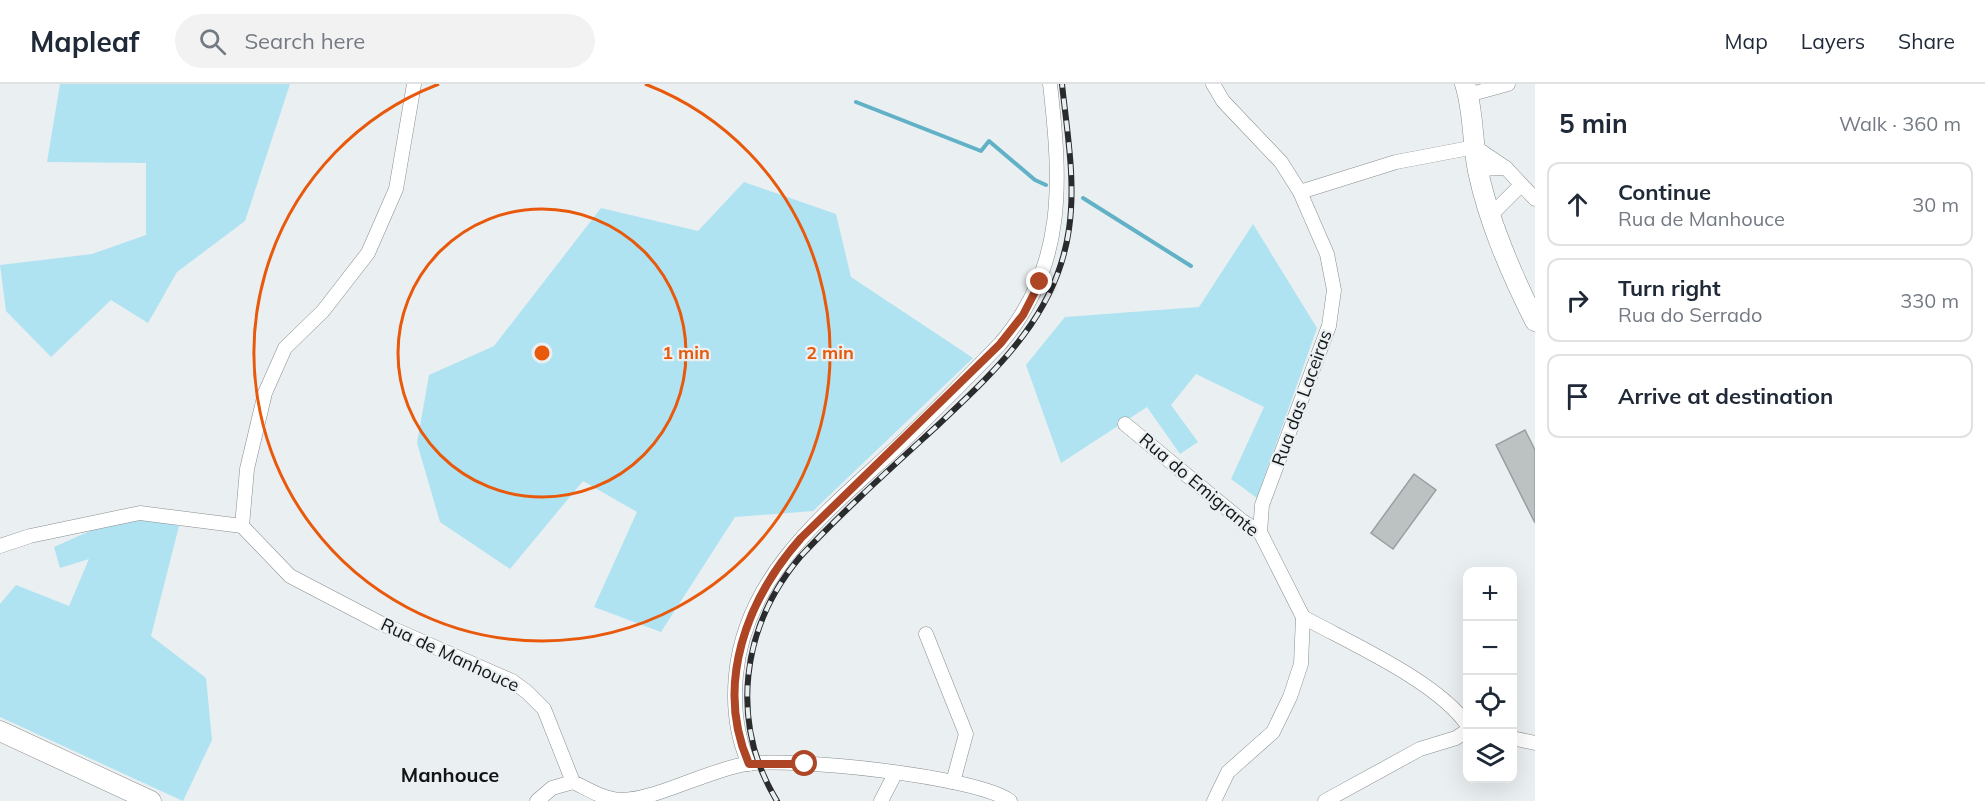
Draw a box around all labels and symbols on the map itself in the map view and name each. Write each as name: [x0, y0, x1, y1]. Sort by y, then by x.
route end: [1026, 268, 1052, 294]
street label: Rua das Laceiras: [1266, 327, 1337, 469]
text: 1 min: [662, 341, 710, 364]
text: 2 min: [806, 341, 854, 364]
centre of rings: [532, 343, 552, 363]
street label: Rua do Emigrante: [1135, 428, 1264, 541]
street label: Rua de Manhouce: [377, 612, 523, 697]
route start: [791, 750, 817, 776]
district label: Manhouce: [401, 762, 499, 787]

